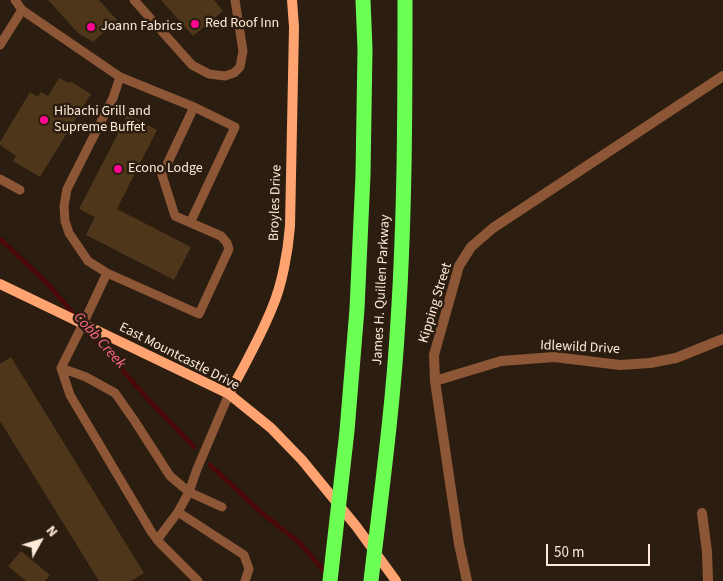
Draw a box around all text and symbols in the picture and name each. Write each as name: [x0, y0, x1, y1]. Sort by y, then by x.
place label: Red Roof Inn: [205, 16, 279, 32]
marker: Red Roof Inn: [189, 18, 201, 30]
place label: Joann Fabrics: [101, 19, 182, 35]
marker: Joann Fabrics: [85, 21, 97, 33]
place label: Hibachi Grill and Supreme Buffet: [54, 104, 151, 136]
marker: Hibachi Grill and Supreme Buffet: [38, 114, 50, 126]
place label: Econo Lodge: [128, 161, 203, 177]
marker: Econo Lodge: [112, 163, 124, 175]
street label: Broyles Drive: [266, 164, 286, 242]
street label: James H. Quillen Parkway: [370, 214, 394, 366]
street label: Kipping Street: [416, 261, 456, 345]
water label: Cobb Creek: [69, 309, 129, 373]
street label: East Mountcastle Drive: [116, 319, 242, 395]
street label: Idlewild Drive: [540, 338, 620, 358]
north arrow: [15, 516, 65, 566]
text: N: [41, 522, 62, 541]
scale bar: [548, 534, 652, 566]
text: 50 m: [554, 542, 584, 563]

